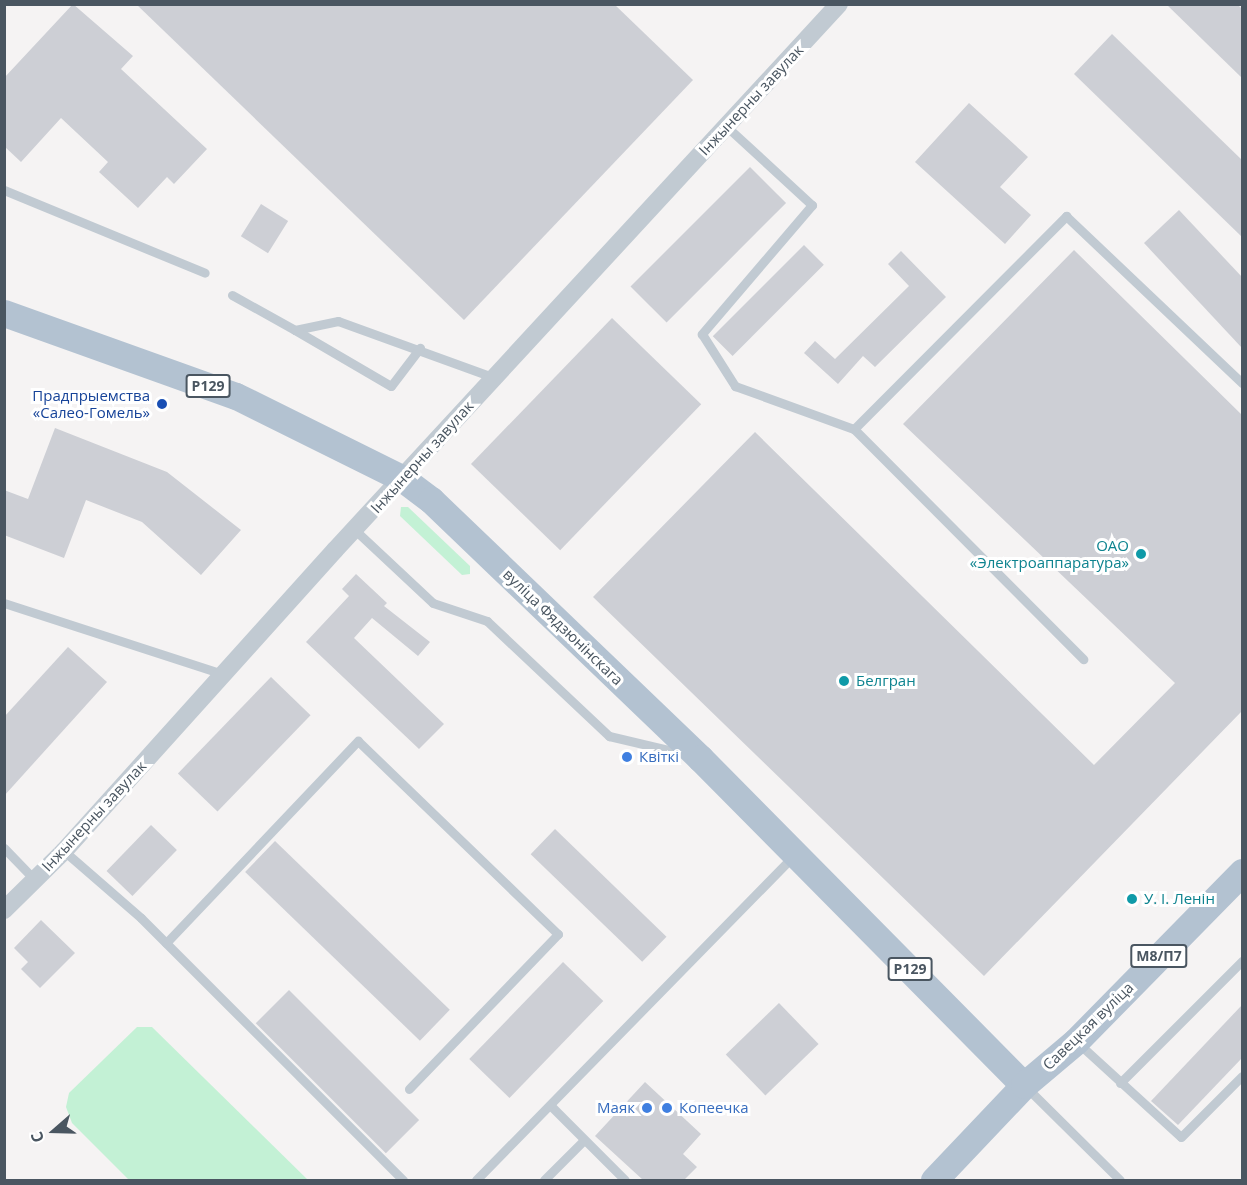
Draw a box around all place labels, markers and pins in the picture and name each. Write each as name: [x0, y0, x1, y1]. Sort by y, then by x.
place label: Прадпрыемства «Салео-Гомель»: [32, 386, 150, 421]
marker: Прадпрыемства «Салео-Гомель»: [155, 397, 169, 411]
place label: ОАО «Электроаппаратура»: [970, 536, 1129, 571]
marker: ОАО «Электроаппаратура»: [1134, 547, 1148, 561]
place label: Белгран: [856, 672, 916, 690]
marker: Белгран: [837, 674, 851, 688]
place label: Квіткі: [639, 748, 679, 766]
marker: Квіткі: [620, 750, 634, 764]
place label: У. І. Ленін: [1144, 890, 1215, 908]
marker: У. І. Ленін: [1125, 892, 1139, 906]
place label: Маяк: [597, 1099, 635, 1117]
place label: Копеечка: [679, 1099, 749, 1117]
marker: Маяк: [640, 1101, 654, 1115]
marker: Копеечка: [660, 1101, 674, 1115]

